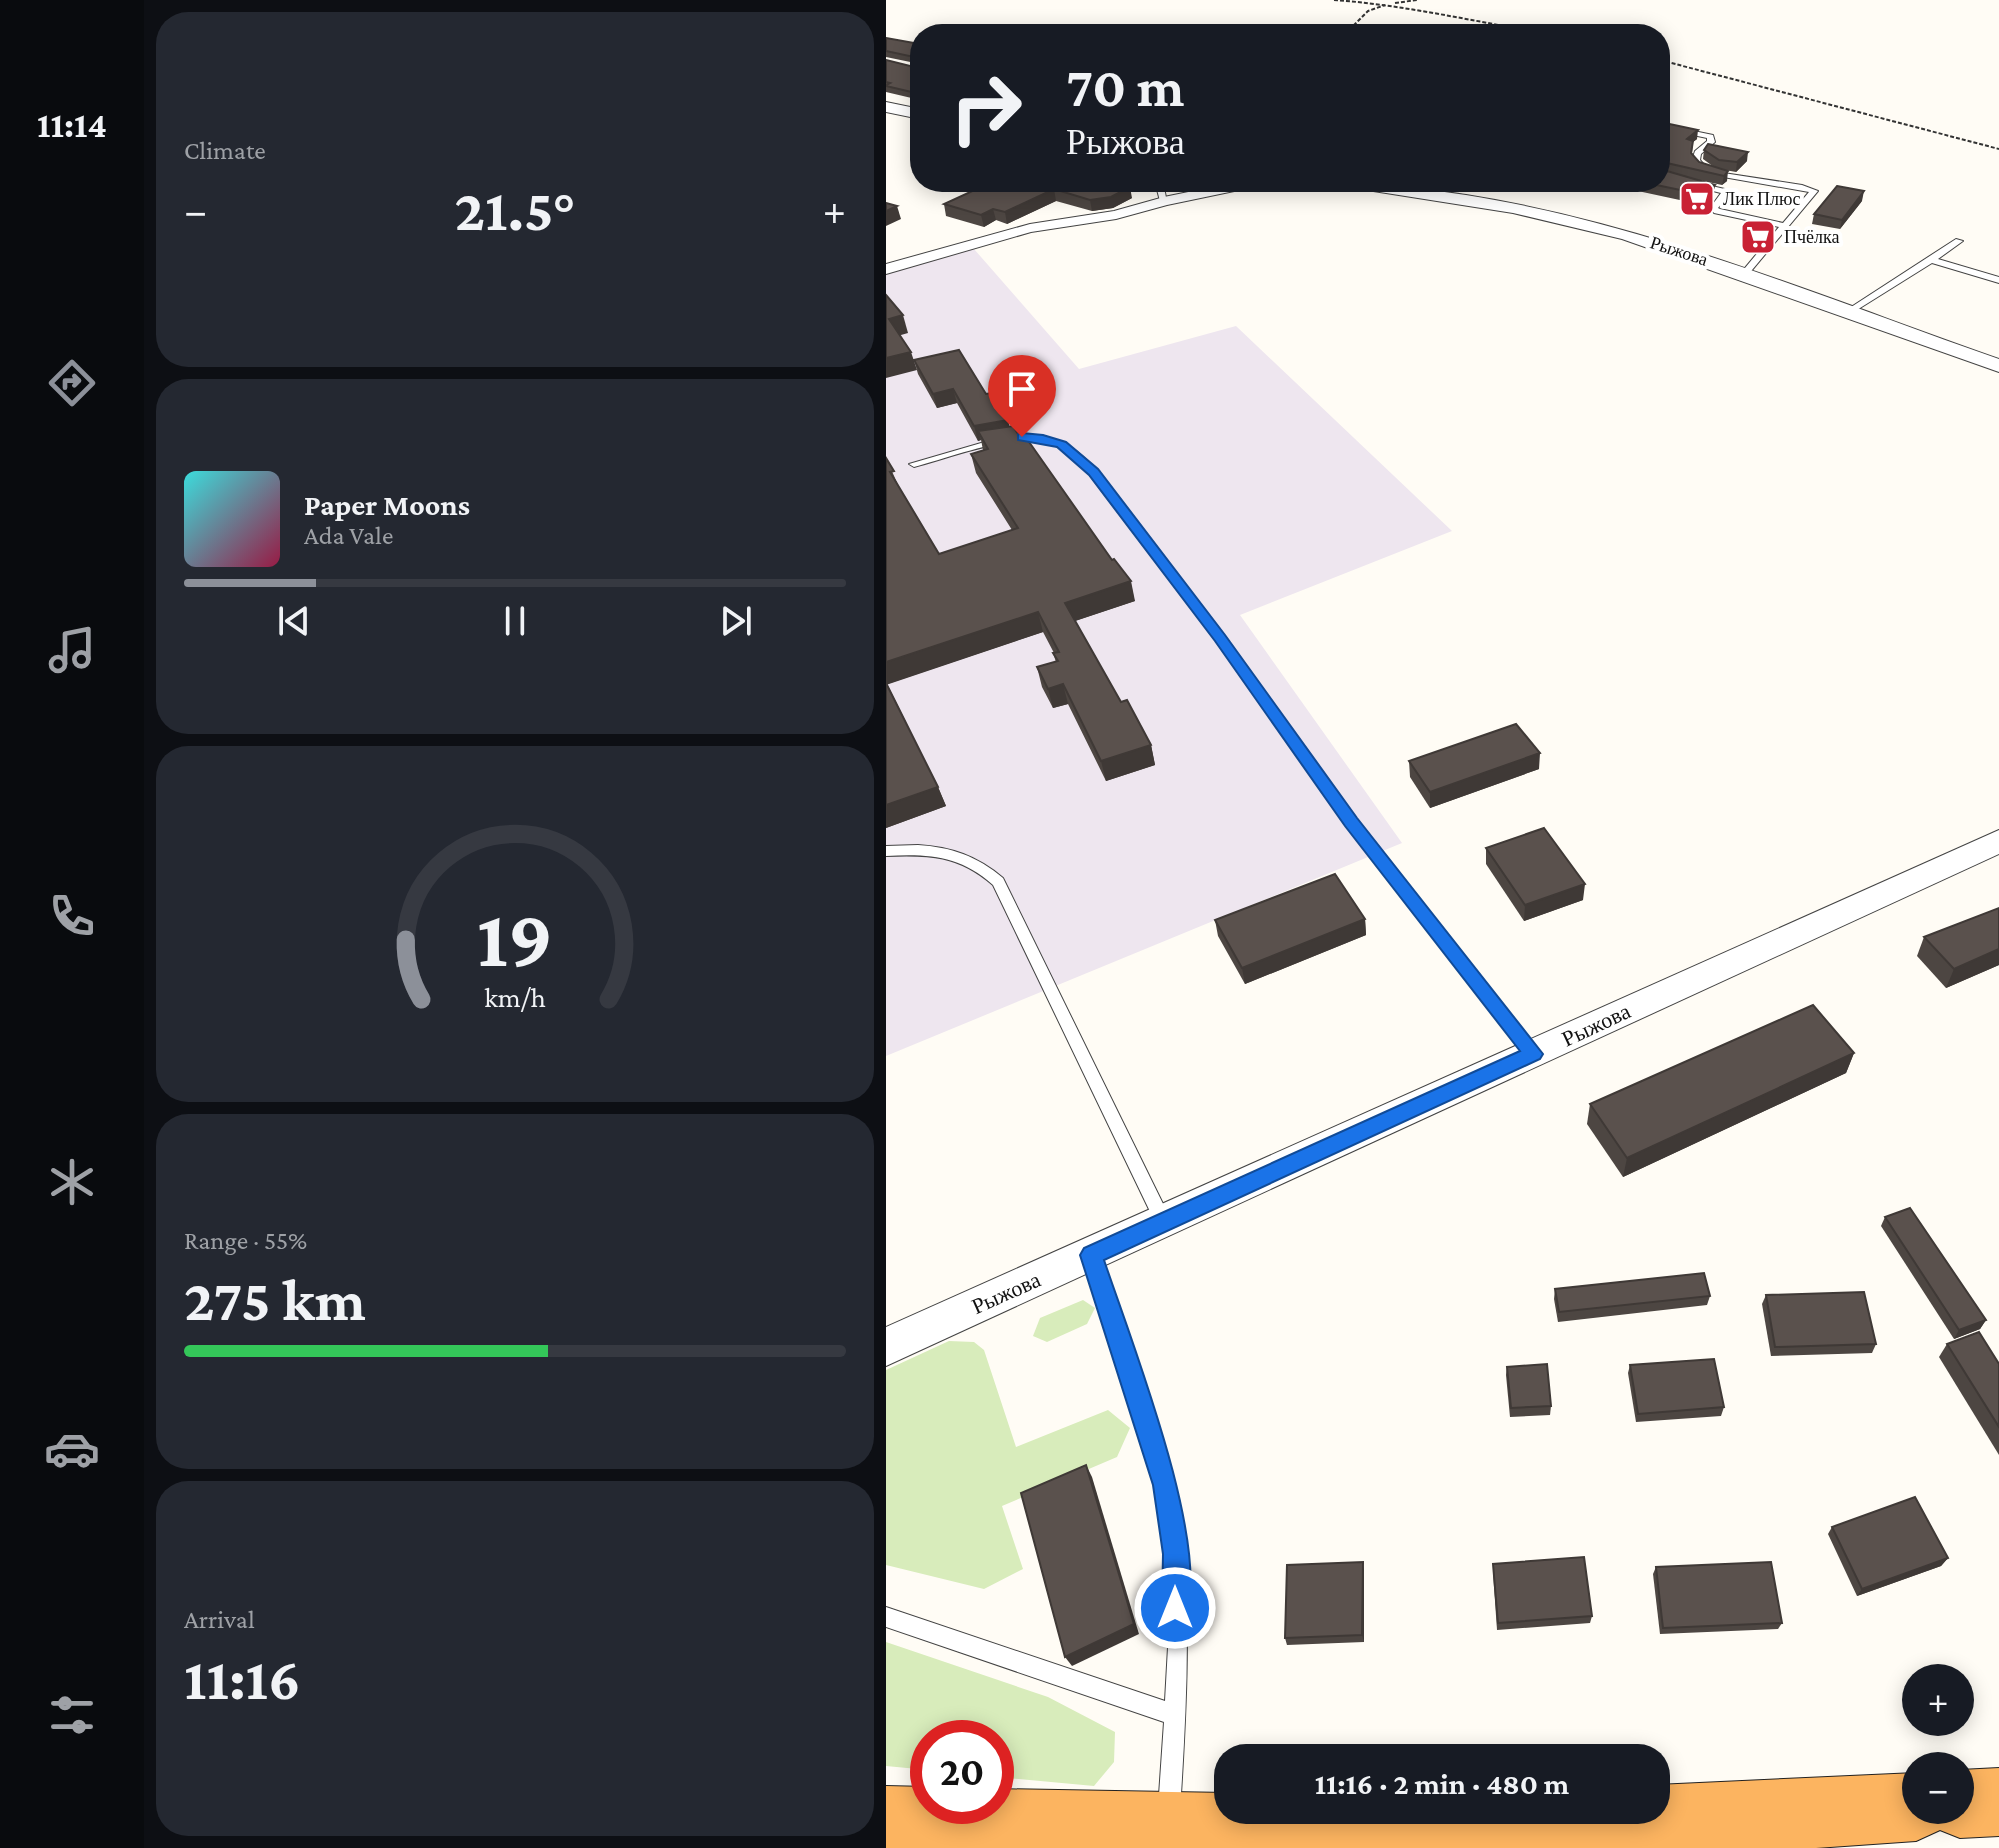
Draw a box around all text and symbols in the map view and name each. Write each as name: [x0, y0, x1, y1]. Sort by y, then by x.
icon: right: [934, 56, 1038, 160]
text: 70 m: [1066, 56, 1185, 118]
text: 11:14: [37, 105, 107, 145]
text: Рыжова: [1066, 122, 1185, 162]
text: Climate: [184, 136, 266, 165]
text: 21.5°: [454, 176, 576, 243]
supermarket icon: Лик Плюс: [1678, 180, 1716, 218]
text: −: [184, 186, 207, 234]
text: +: [823, 186, 846, 234]
place label: Лик Плюс: [1723, 189, 1800, 209]
supermarket icon: Пчёлка: [1739, 218, 1777, 256]
place label: Пчёлка: [1784, 227, 1840, 247]
street label: Рыжова: [1648, 232, 1710, 270]
icon: directions: [44, 355, 100, 411]
pin: [988, 355, 1056, 437]
icon: arrive: [1000, 367, 1044, 411]
text: Paper Moons: [304, 488, 470, 521]
text: Ada Vale: [304, 521, 393, 550]
icon: previous: [272, 599, 316, 643]
icon: pause: [493, 599, 537, 643]
icon: next: [714, 599, 758, 643]
icon: music: [44, 622, 100, 678]
icon: phone: [44, 888, 100, 944]
text: 19: [477, 891, 553, 984]
text: km/h: [484, 981, 546, 1013]
street label: Рыжова: [1558, 998, 1634, 1052]
icon: climate: [44, 1154, 100, 1210]
text: Range · 55%: [184, 1226, 307, 1255]
text: 275 km: [184, 1266, 366, 1333]
street label: Рыжова: [968, 1267, 1044, 1319]
icon: car: [44, 1421, 100, 1477]
position arrow: [1133, 1566, 1217, 1650]
text: Arrival: [184, 1605, 255, 1634]
text: 11:16: [184, 1645, 301, 1712]
map controls: [1902, 1664, 1974, 1824]
button: +: [1902, 1664, 1974, 1736]
icon: filters: [44, 1687, 100, 1743]
speed limit sign: 20: [910, 1720, 1014, 1824]
button: −: [1902, 1752, 1974, 1824]
text: 11:16 · 2 min · 480 m: [1315, 1767, 1569, 1800]

